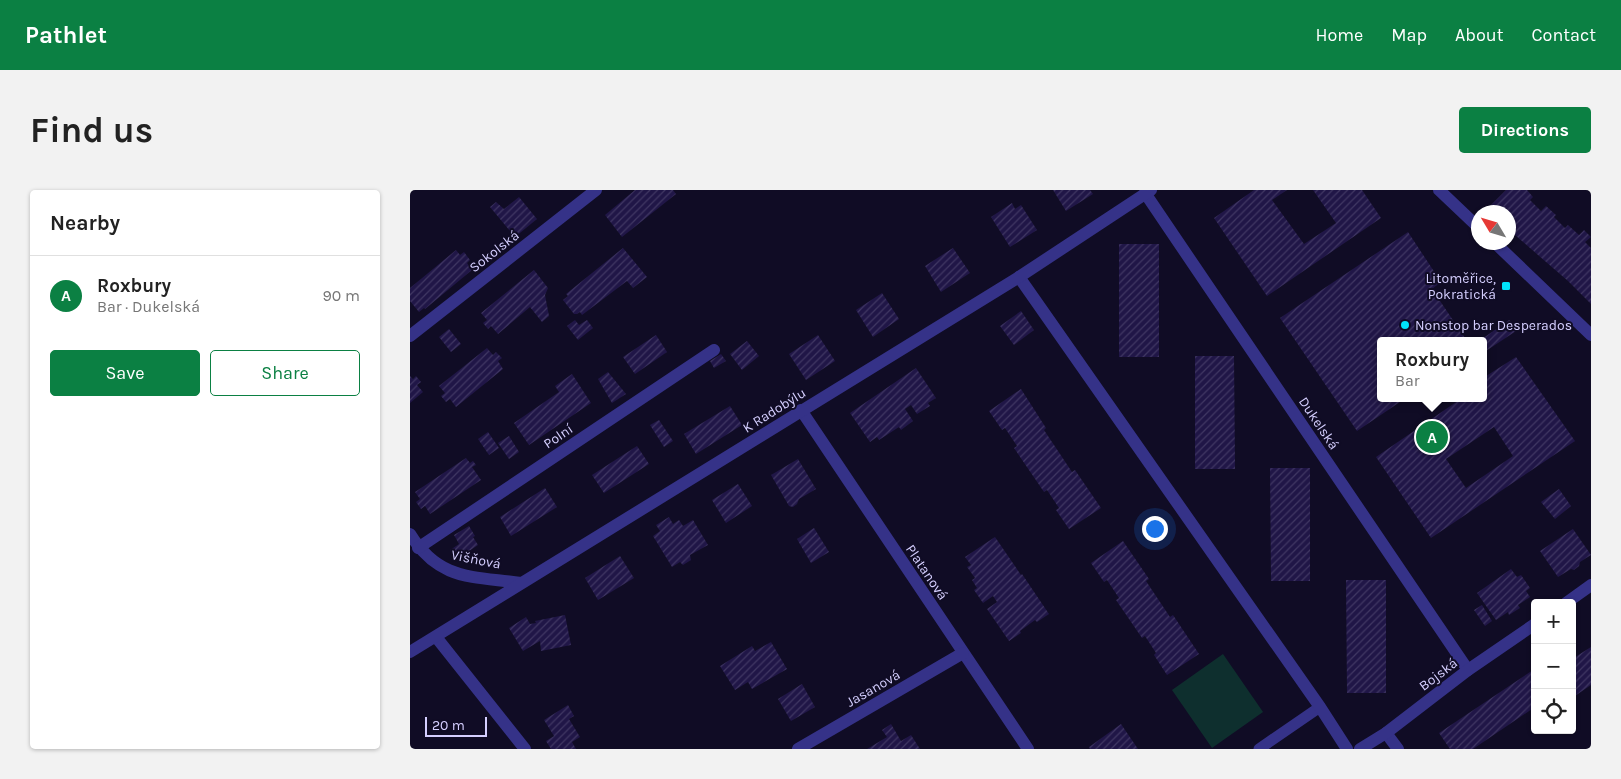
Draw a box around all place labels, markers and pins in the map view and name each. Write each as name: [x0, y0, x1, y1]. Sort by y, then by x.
place label: Litoměřice, Pokratická: [1426, 270, 1496, 303]
marker: Litoměřice, Pokratická: [1500, 280, 1512, 292]
place label: Nonstop bar Desperados: [1415, 317, 1572, 334]
marker: Nonstop bar Desperados: [1399, 319, 1411, 331]
pin: A: [1416, 418, 1448, 456]

